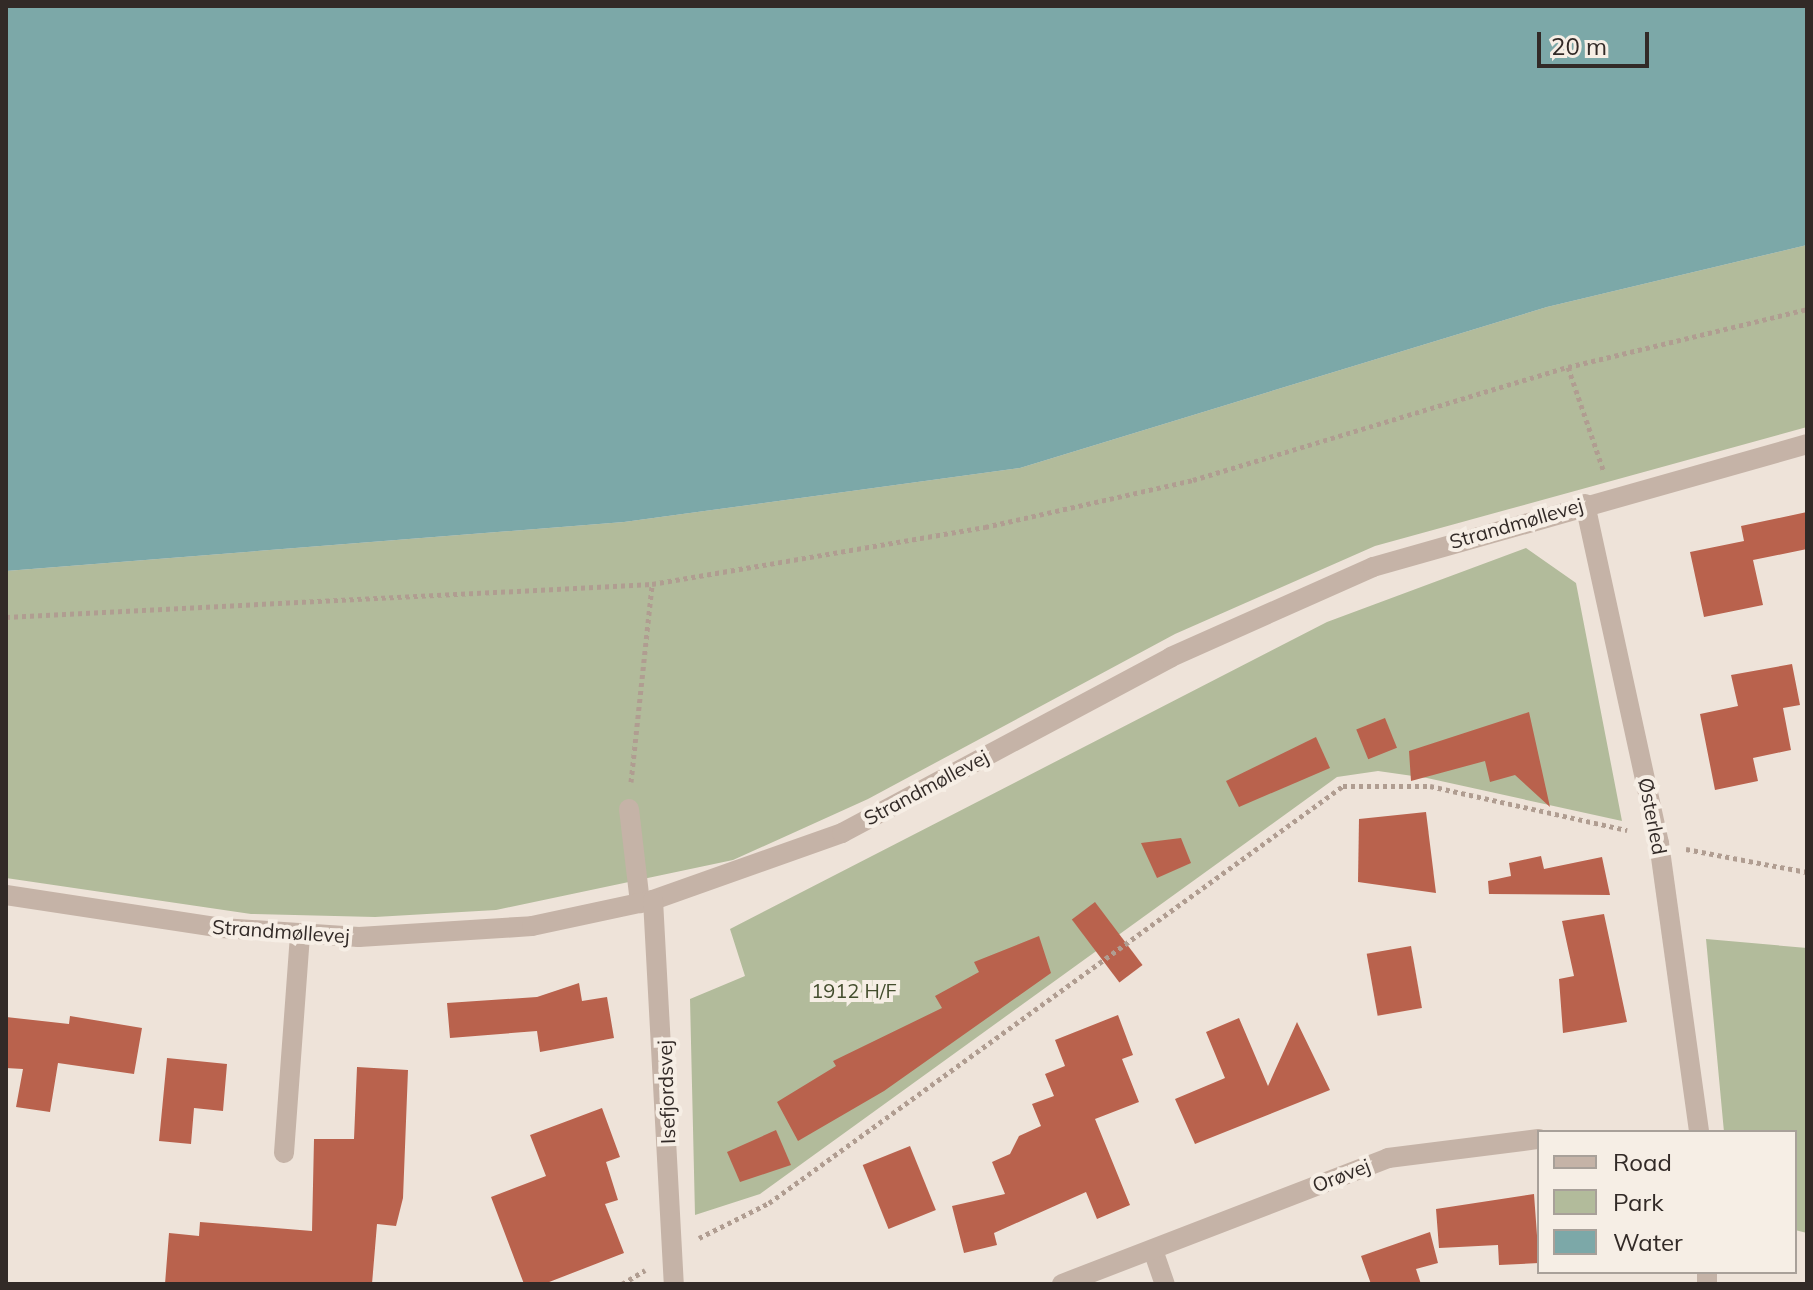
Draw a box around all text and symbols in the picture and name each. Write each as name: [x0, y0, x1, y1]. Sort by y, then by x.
scale bar: [1541, 16, 1653, 66]
text: 20 m: [1551, 31, 1607, 61]
street label: Strandmøllevej: [1447, 492, 1585, 554]
street label: Strandmøllevej: [860, 744, 992, 830]
street label: Østerled: [1634, 775, 1672, 857]
street label: Strandmøllevej: [211, 914, 351, 948]
park label: 1912 H/F: [811, 978, 897, 1002]
street label: Isefjordsvej: [652, 1040, 680, 1144]
legend: [1537, 1130, 1797, 1274]
text: Road: [1613, 1147, 1672, 1177]
street label: Orøvej: [1309, 1153, 1373, 1197]
text: Park: [1613, 1187, 1664, 1217]
text: Water: [1613, 1227, 1683, 1257]

